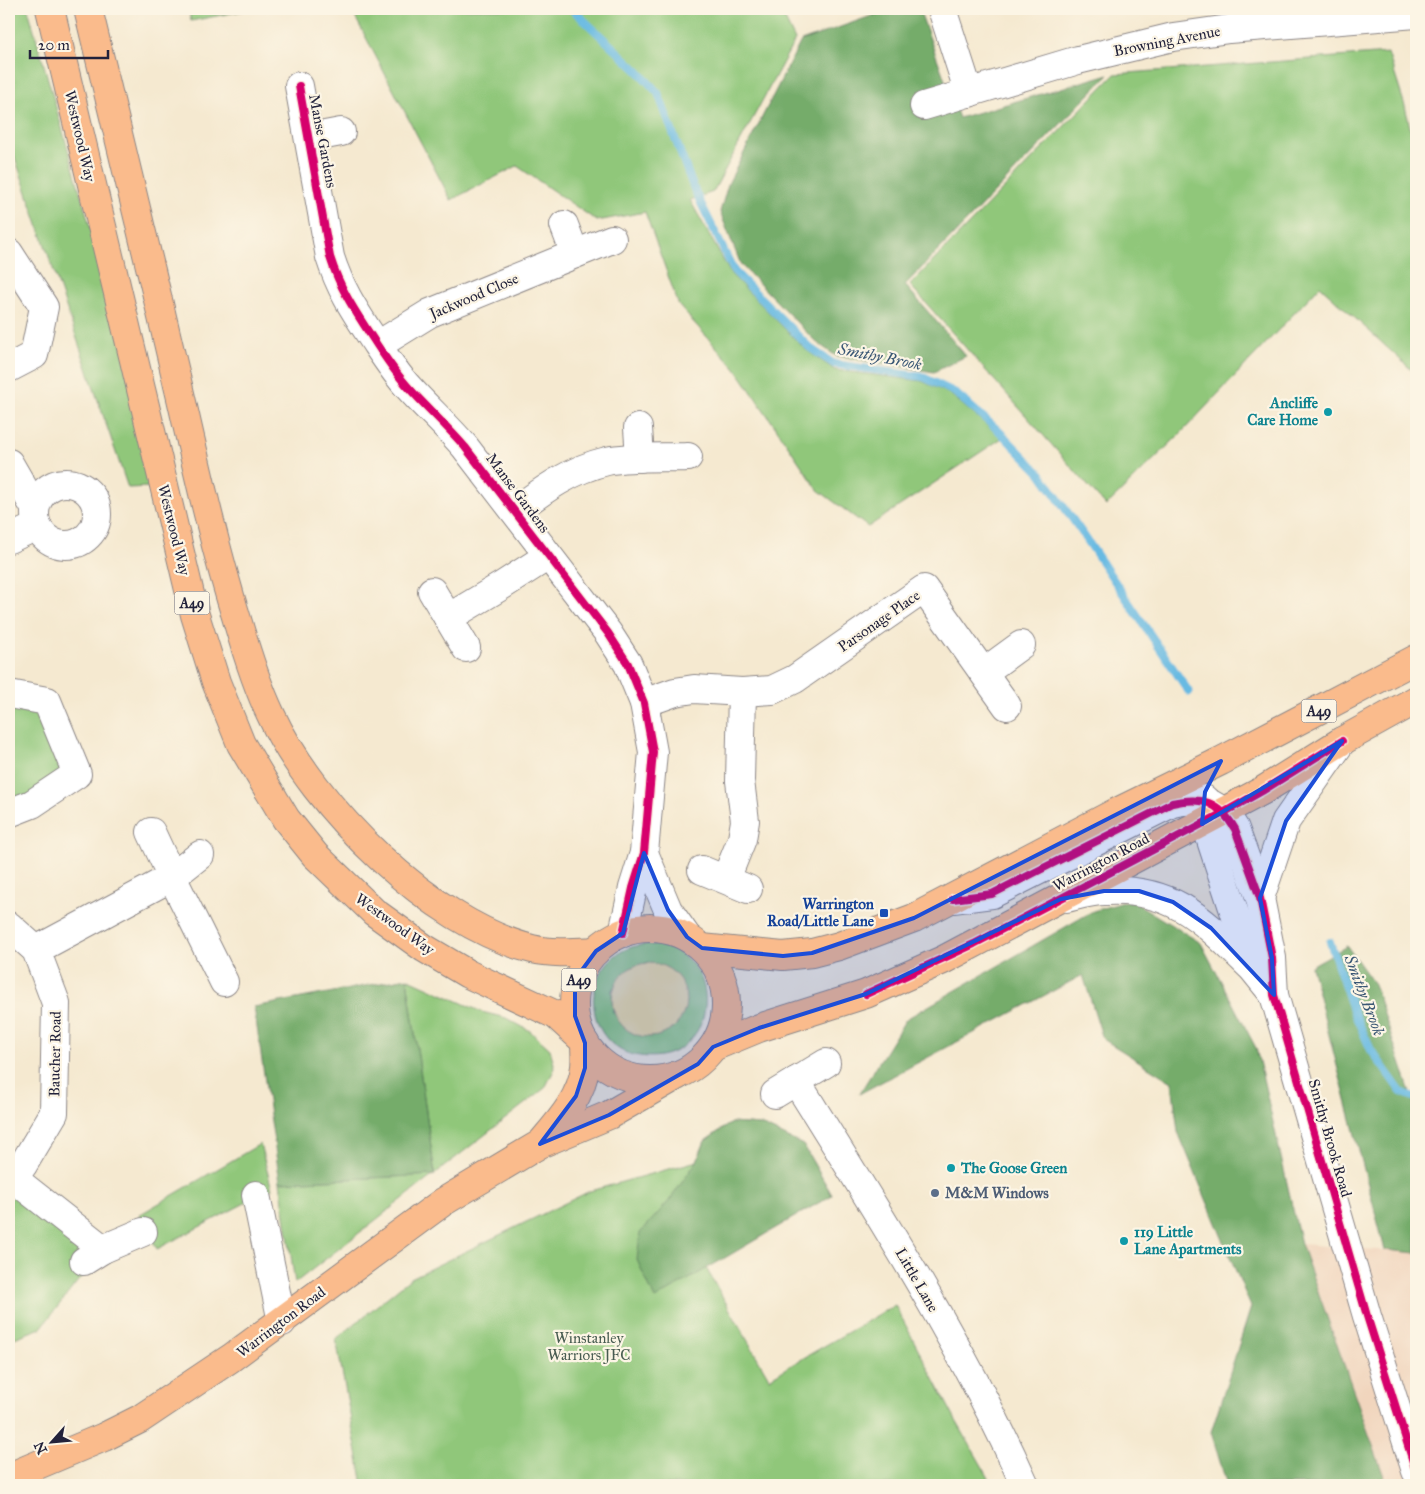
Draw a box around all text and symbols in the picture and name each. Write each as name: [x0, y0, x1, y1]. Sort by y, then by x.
street label: Browning Avenue: [1112, 22, 1222, 60]
scale bar: [30, 28, 108, 60]
text: 20 m: [38, 36, 70, 54]
street label: Westwood Way: [61, 89, 99, 184]
street label: Manse Gardens: [305, 93, 341, 189]
street label: Jackwood Close: [425, 269, 522, 325]
water label: Smithy Brook: [835, 339, 923, 374]
place label: Ancliffe Care Home: [1247, 394, 1319, 429]
marker: Ancliffe Care Home: [1322, 406, 1334, 418]
street label: Manse Gardens: [482, 450, 554, 536]
street label: Westwood Way: [154, 483, 194, 578]
street label: Parsonage Place: [835, 586, 923, 656]
road number: A49: [174, 592, 210, 614]
road number: A49: [1302, 699, 1336, 722]
street label: Warrington Road: [1050, 829, 1153, 895]
street label: Westwood Way: [352, 889, 439, 959]
place label: Warrington Road/Little Lane: [767, 895, 875, 930]
marker: Warrington Road/Little Lane: [878, 907, 890, 919]
water label: Smithy Brook: [1340, 951, 1389, 1038]
road number: A49: [562, 968, 596, 992]
street label: Baucher Road: [45, 1010, 65, 1097]
street label: Smithy Brook Road: [1305, 1077, 1356, 1199]
place label: The Goose Green: [960, 1159, 1068, 1177]
marker: The Goose Green: [945, 1162, 957, 1174]
place label: M&M Windows: [945, 1184, 1049, 1202]
marker: M&M Windows: [929, 1187, 941, 1199]
place label: 119 Little Lane Apartments: [1134, 1223, 1242, 1259]
marker: 119 Little Lane Apartments: [1118, 1235, 1130, 1247]
street label: Little Lane: [891, 1245, 943, 1315]
street label: Warrington Road: [233, 1282, 329, 1361]
park label: Winstanley Warriors JFC: [547, 1329, 631, 1365]
north arrow: [28, 1416, 78, 1466]
text: N: [31, 1438, 51, 1457]

